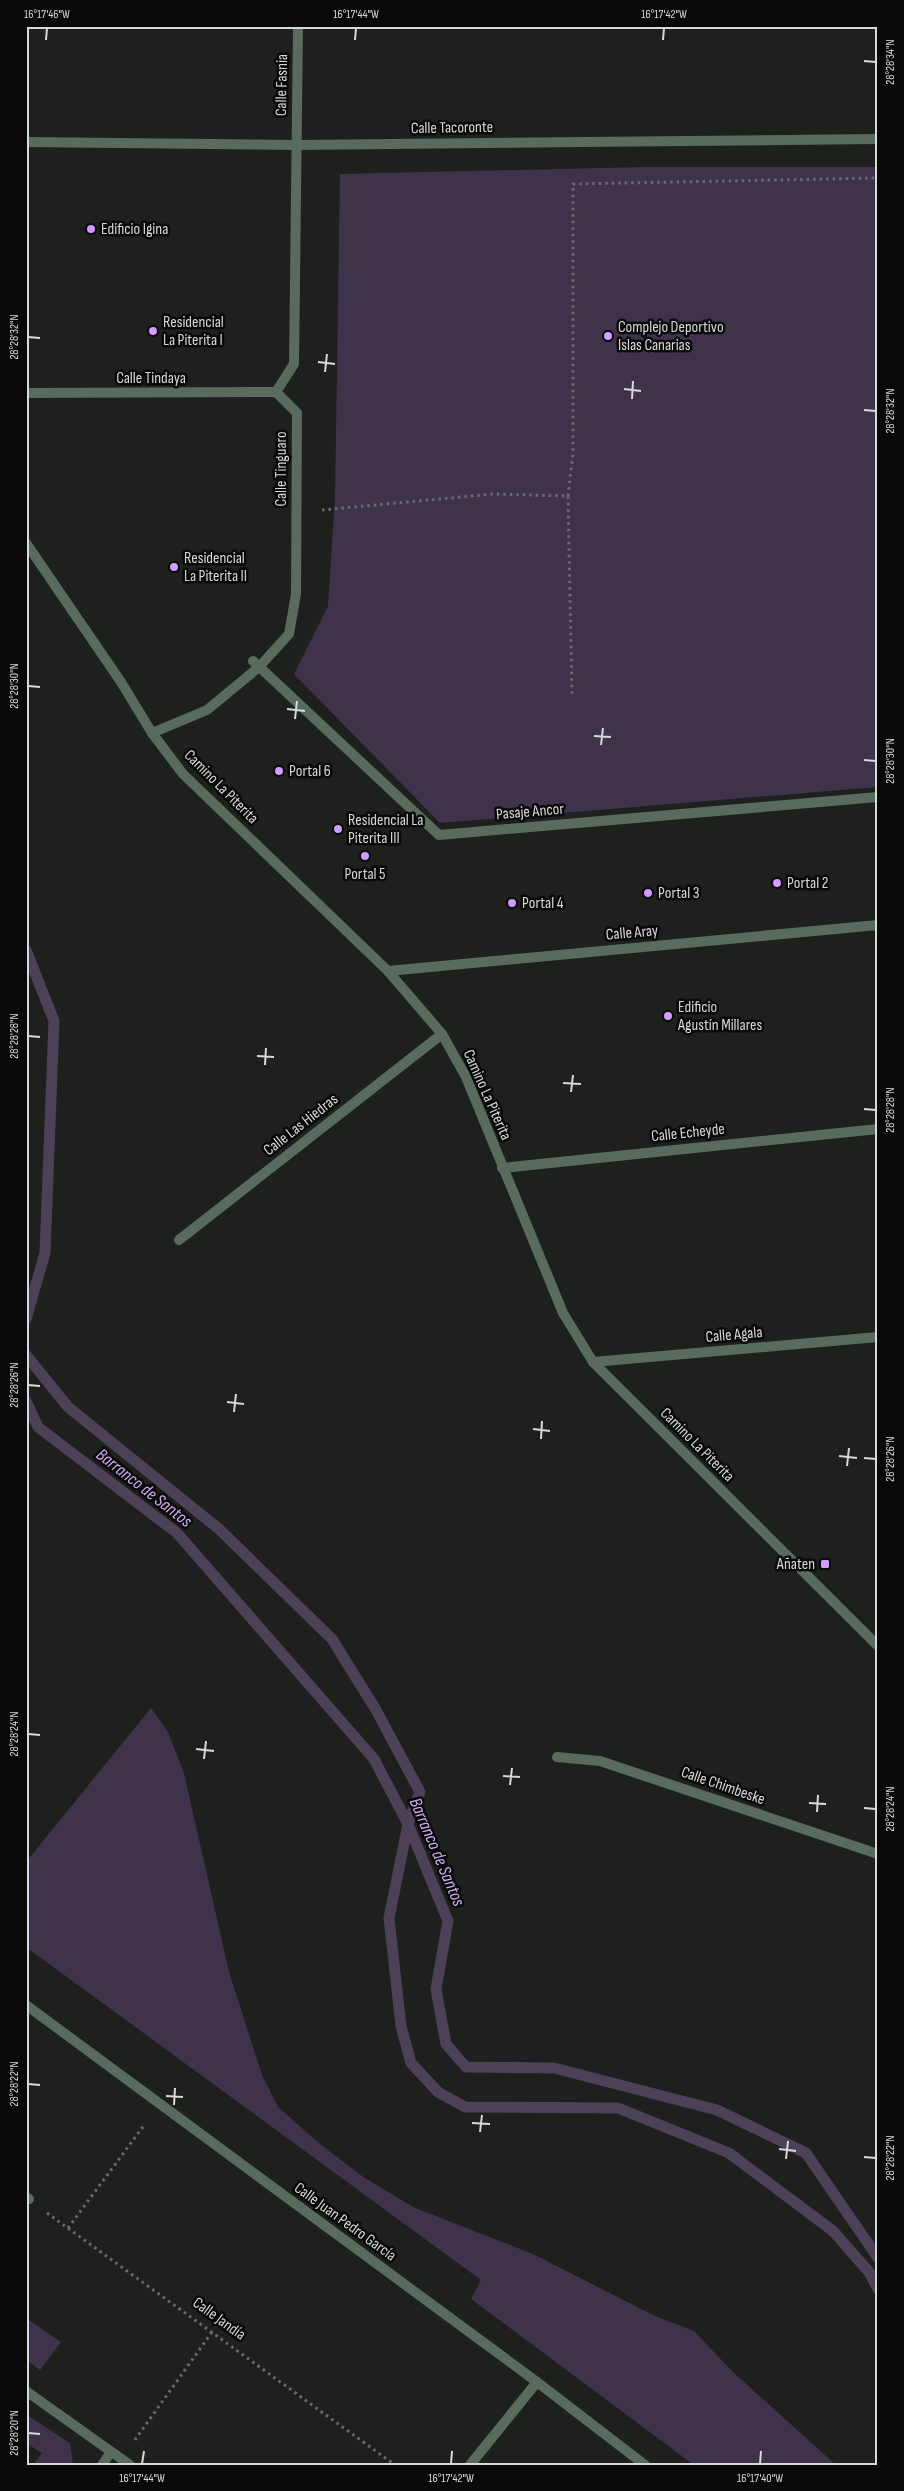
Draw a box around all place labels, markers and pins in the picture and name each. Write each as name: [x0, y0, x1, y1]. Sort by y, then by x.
place label: Edificio Igina: [101, 220, 168, 239]
marker: Edificio Igina: [85, 223, 97, 235]
place label: Residencial La Piterita I: [163, 313, 224, 350]
place label: Complejo Deportivo Islas Canarias: [618, 318, 724, 355]
marker: Residencial La Piterita I: [147, 325, 159, 337]
marker: Complejo Deportivo Islas Canarias: [602, 330, 614, 342]
place label: Residencial La Piterita II: [184, 549, 247, 586]
marker: Residencial La Piterita II: [168, 561, 180, 573]
place label: Portal 6: [289, 762, 331, 781]
marker: Portal 6: [273, 765, 285, 777]
place label: Residencial La Piterita III: [348, 811, 423, 848]
marker: Residencial La Piterita III: [332, 823, 344, 835]
marker: Portal 5: [359, 850, 371, 862]
place label: Portal 5: [344, 865, 386, 884]
place label: Portal 2: [787, 874, 828, 893]
marker: Portal 2: [771, 877, 783, 889]
place label: Portal 3: [658, 884, 699, 903]
marker: Portal 3: [642, 887, 654, 899]
place label: Portal 4: [522, 894, 564, 913]
marker: Portal 4: [506, 897, 518, 909]
place label: Edificio Agustín Millares: [677, 998, 762, 1035]
marker: Edificio Agustín Millares: [662, 1010, 674, 1022]
place label: Añaten: [776, 1555, 815, 1574]
marker: Añaten: [819, 1558, 831, 1570]

